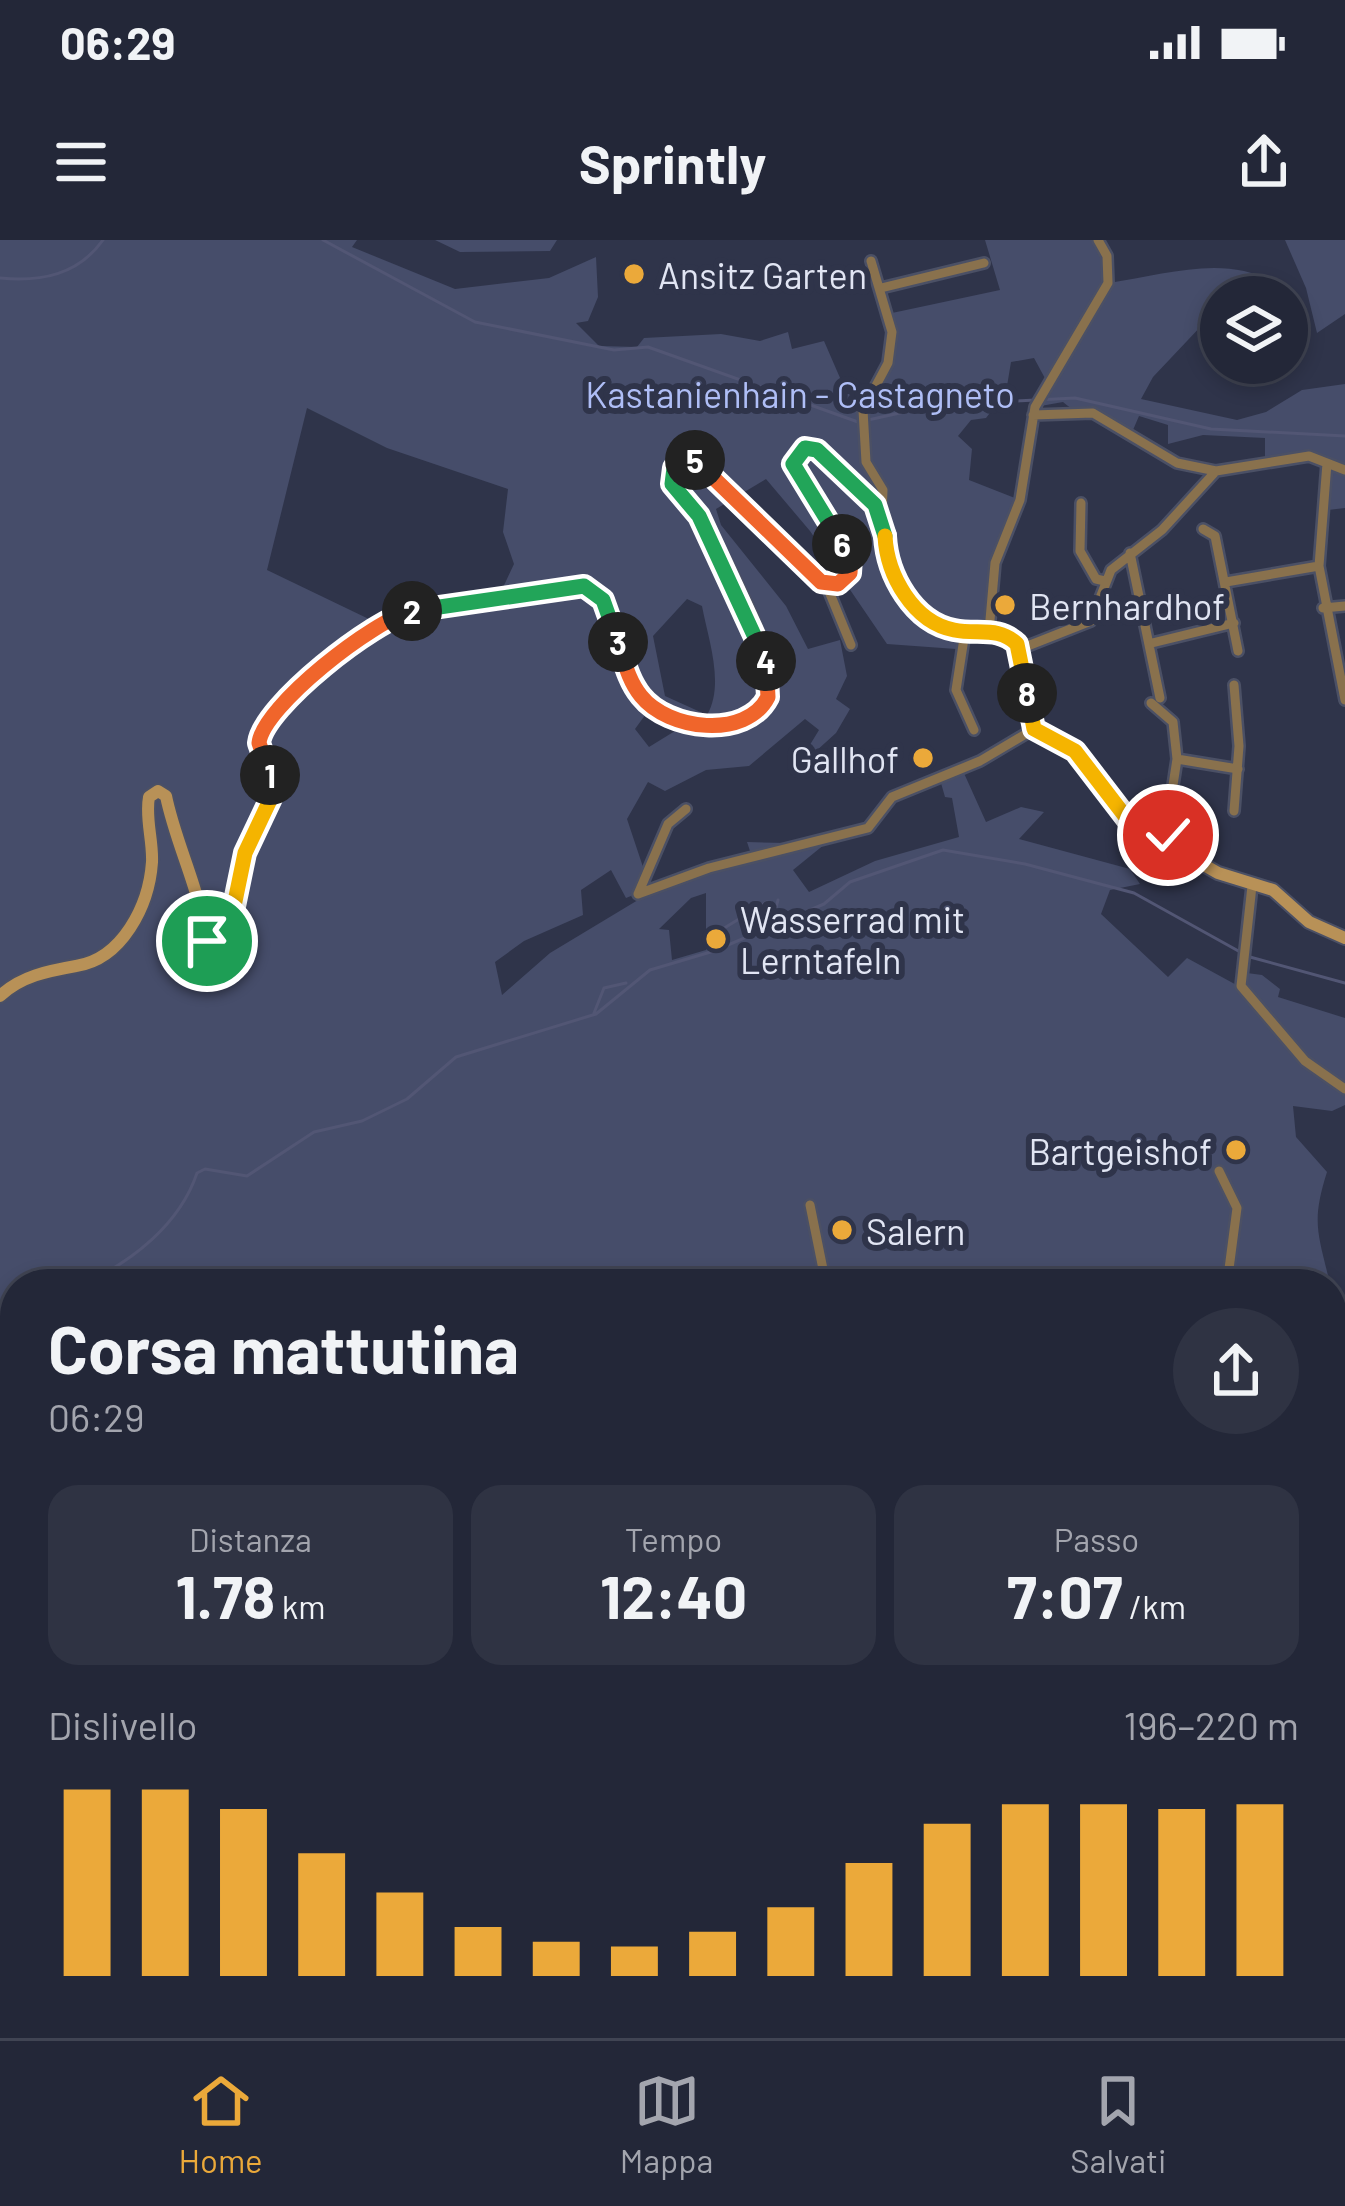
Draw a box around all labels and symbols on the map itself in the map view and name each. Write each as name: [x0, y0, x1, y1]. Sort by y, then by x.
place label: Ansitz Garten: [658, 253, 867, 296]
marker: Ansitz Garten: [621, 261, 647, 287]
park label: Kastanienhain - Castagneto: [585, 372, 1015, 415]
pin: 5: [665, 430, 725, 490]
pin: 6: [812, 514, 872, 574]
pin: 2: [382, 581, 442, 641]
place label: Bernhardhof: [1029, 584, 1225, 627]
marker: Bernhardhof: [992, 592, 1018, 618]
pin: 3: [588, 612, 648, 672]
pin: 4: [736, 631, 796, 691]
pin: 8: [997, 663, 1057, 723]
place label: Gallhof: [791, 737, 899, 780]
pin: 1: [240, 745, 300, 805]
marker: Gallhof: [910, 745, 936, 771]
pin: [1117, 784, 1219, 886]
pin: [156, 890, 258, 992]
place label: Wasserrad mit Lerntafeln: [740, 897, 965, 981]
marker: Wasserrad mit Lerntafeln: [703, 926, 729, 952]
place label: Bartgeishof: [1028, 1129, 1212, 1172]
marker: Bartgeishof: [1223, 1137, 1249, 1163]
place label: Salern: [866, 1209, 965, 1252]
marker: Salern: [829, 1217, 855, 1243]

